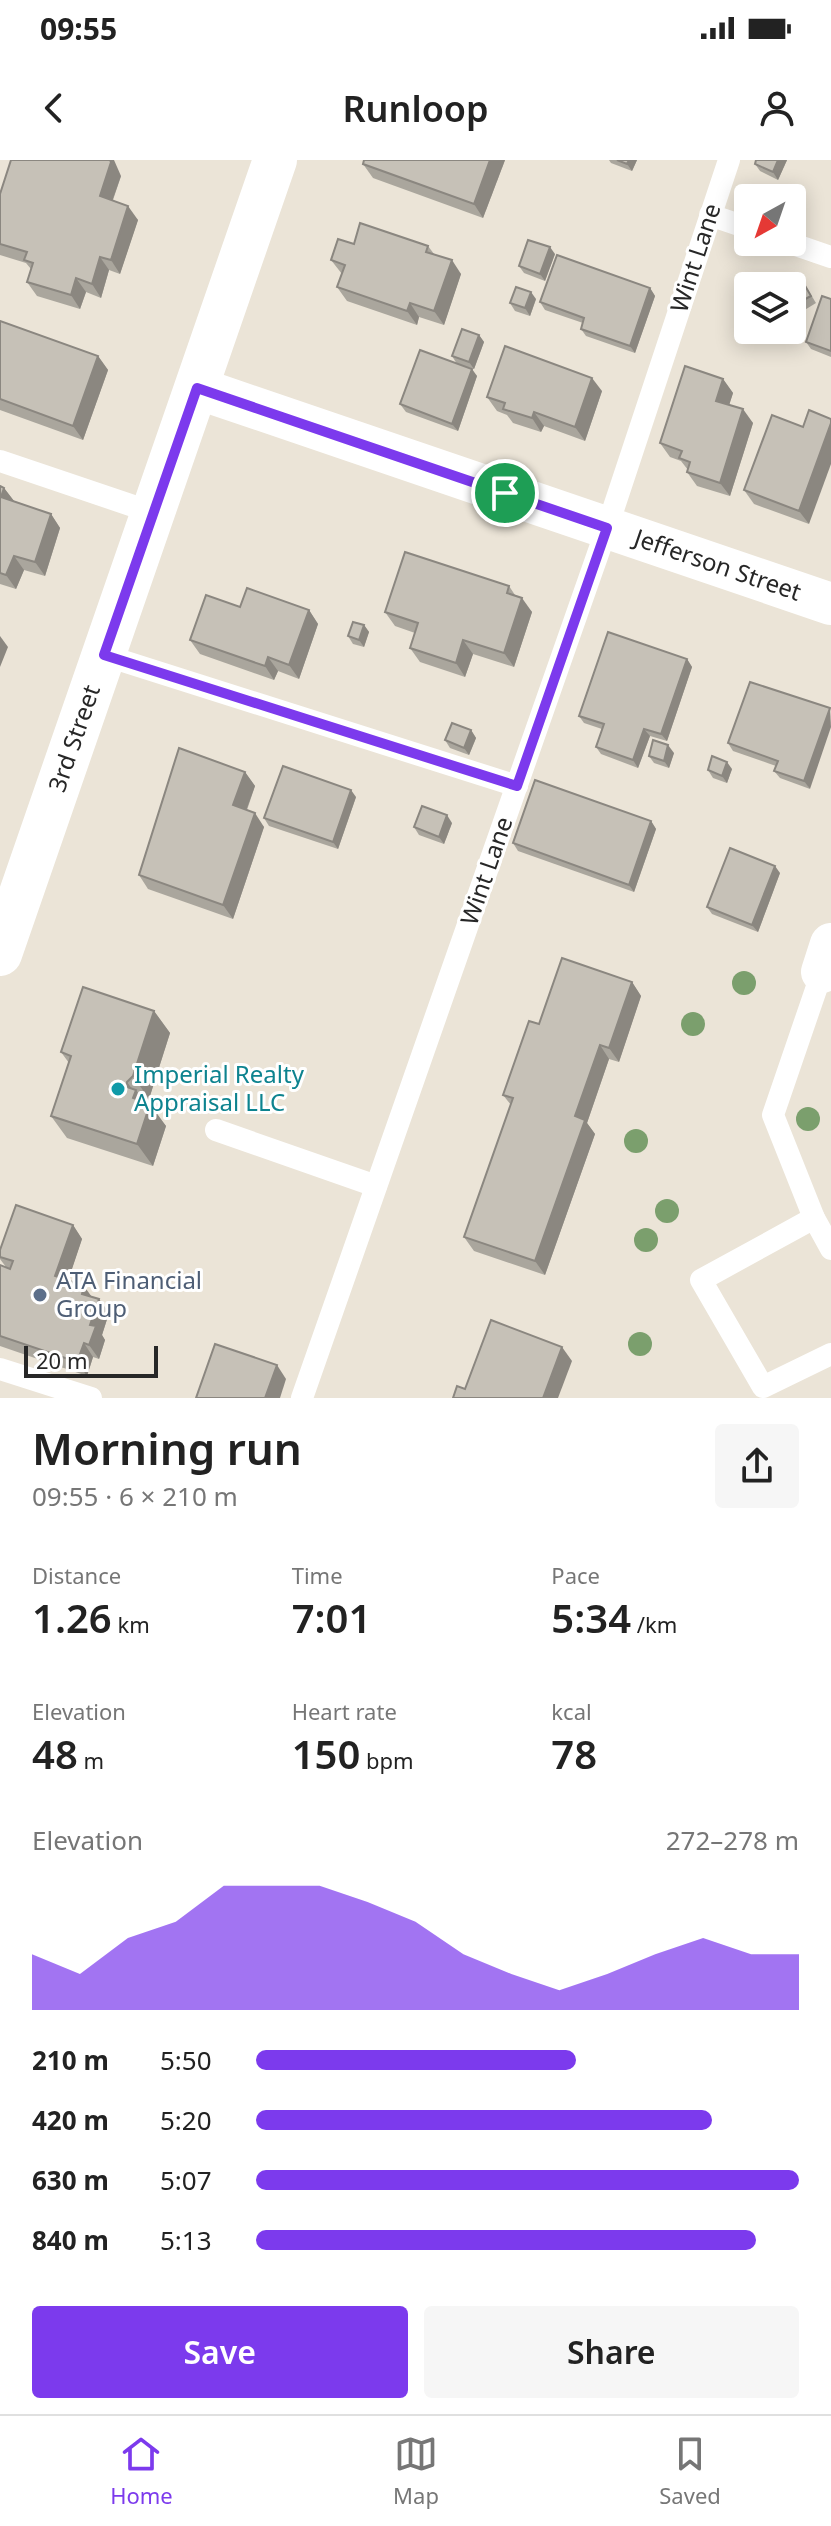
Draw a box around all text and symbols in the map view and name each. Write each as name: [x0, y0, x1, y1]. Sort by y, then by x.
text: 09:55: [40, 8, 117, 49]
text: Runloop: [342, 84, 489, 133]
icon: back: [32, 86, 76, 130]
icon: person: [755, 86, 799, 130]
north arrow: [734, 184, 806, 256]
map controls: [734, 184, 806, 344]
street label: Wint Lane: [661, 199, 728, 316]
button: layers: [734, 272, 806, 344]
pin: [471, 459, 539, 527]
icon: arrive: [483, 471, 527, 515]
street label: Jefferson Street: [628, 520, 806, 608]
street label: 3rd Street: [39, 680, 107, 796]
street label: Wint Lane: [452, 812, 520, 929]
place label: Imperial Realty Appraisal LLC: [134, 1057, 305, 1118]
marker: Imperial Realty Appraisal LLC: [109, 1080, 127, 1098]
place label: ATA Financial Group: [56, 1263, 202, 1324]
marker: ATA Financial Group: [31, 1286, 49, 1304]
scale bar: [24, 1342, 158, 1378]
text: 20 m: [36, 1345, 87, 1375]
text: Morning run: [32, 1418, 302, 1478]
button: share: [715, 1424, 799, 1508]
text: 09:55 · 6 × 210 m: [32, 1478, 238, 1514]
text: Distance: [32, 1560, 121, 1590]
text: Time: [292, 1560, 343, 1590]
text: Pace: [551, 1560, 600, 1590]
text: 1.26: [32, 1590, 112, 1645]
text: 7:01: [292, 1590, 371, 1645]
text: 5:34: [551, 1590, 631, 1645]
text: km: [112, 1609, 150, 1639]
text: /km: [631, 1609, 677, 1639]
text: Elevation: [32, 1696, 126, 1726]
text: Heart rate: [292, 1696, 397, 1726]
text: kcal: [551, 1696, 592, 1726]
text: 48: [32, 1726, 78, 1781]
text: 150: [292, 1726, 360, 1781]
text: 78: [551, 1726, 597, 1781]
text: m: [78, 1745, 104, 1775]
text: bpm: [360, 1745, 414, 1775]
text: Elevation: [32, 1822, 143, 1858]
text: 272–278 m: [666, 1822, 799, 1858]
text: 210 m: [32, 2042, 109, 2078]
text: 5:50: [160, 2042, 212, 2078]
text: 420 m: [32, 2102, 109, 2138]
text: 5:20: [160, 2102, 212, 2138]
text: 630 m: [32, 2162, 109, 2198]
text: 5:07: [160, 2162, 212, 2198]
text: 840 m: [32, 2222, 109, 2258]
text: 5:13: [160, 2222, 212, 2258]
button: Save: [32, 2306, 408, 2398]
button: Share: [424, 2306, 799, 2398]
tab: Home: [110, 2432, 173, 2510]
tab: Map: [393, 2432, 439, 2510]
tab: Saved: [659, 2432, 721, 2510]

